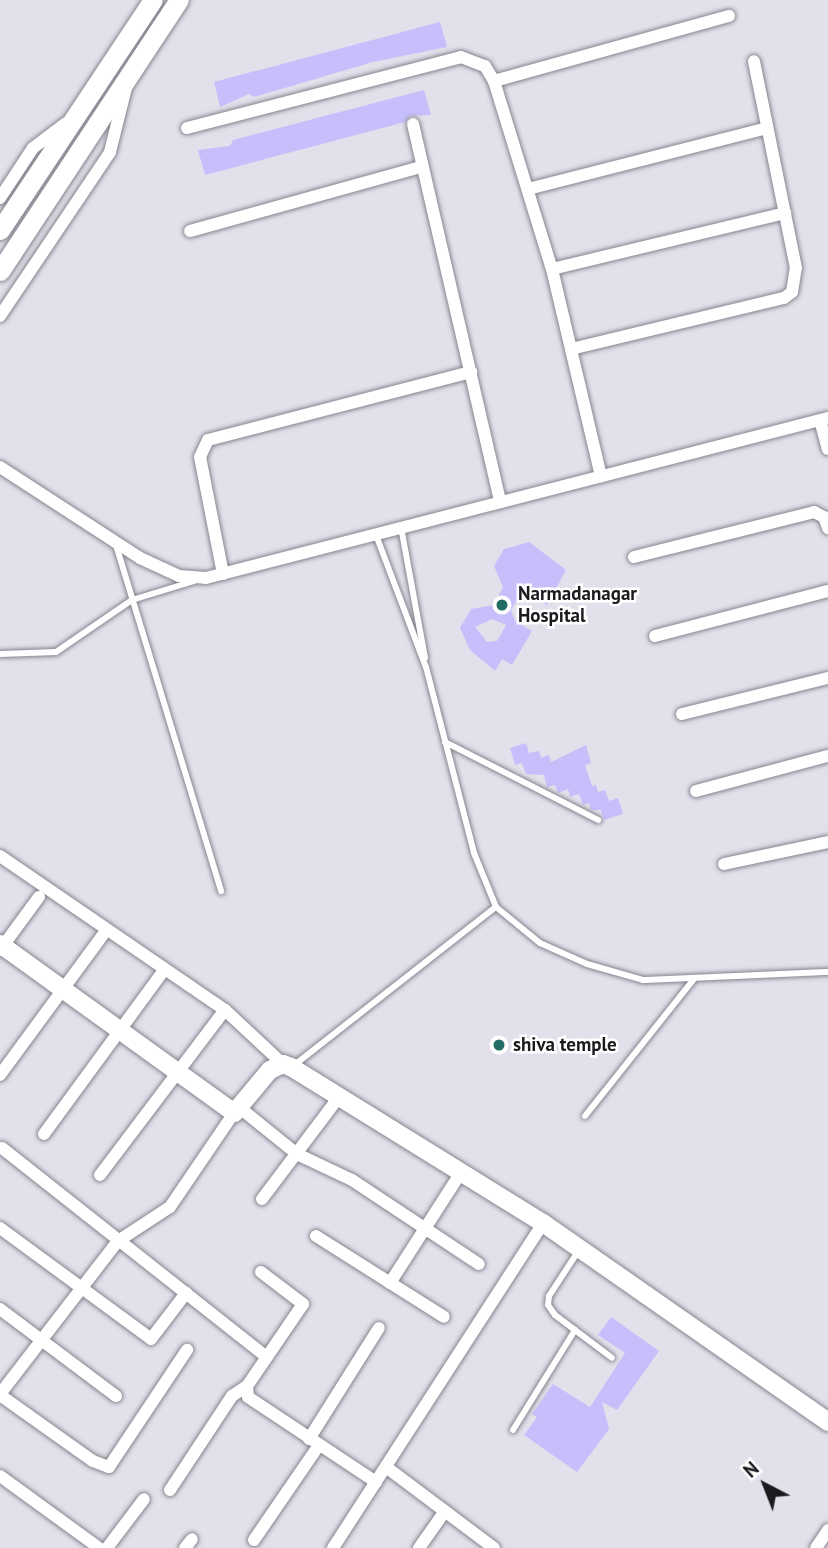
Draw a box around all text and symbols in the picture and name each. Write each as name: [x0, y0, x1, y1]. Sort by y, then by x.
place label: Narmadanagar Hospital: [518, 583, 637, 627]
marker: Narmadanagar Hospital: [492, 595, 512, 615]
place label: shiva temple: [513, 1034, 617, 1056]
marker: shiva temple: [491, 1037, 507, 1053]
north arrow: [730, 1450, 800, 1520]
text: N: [738, 1456, 764, 1482]

